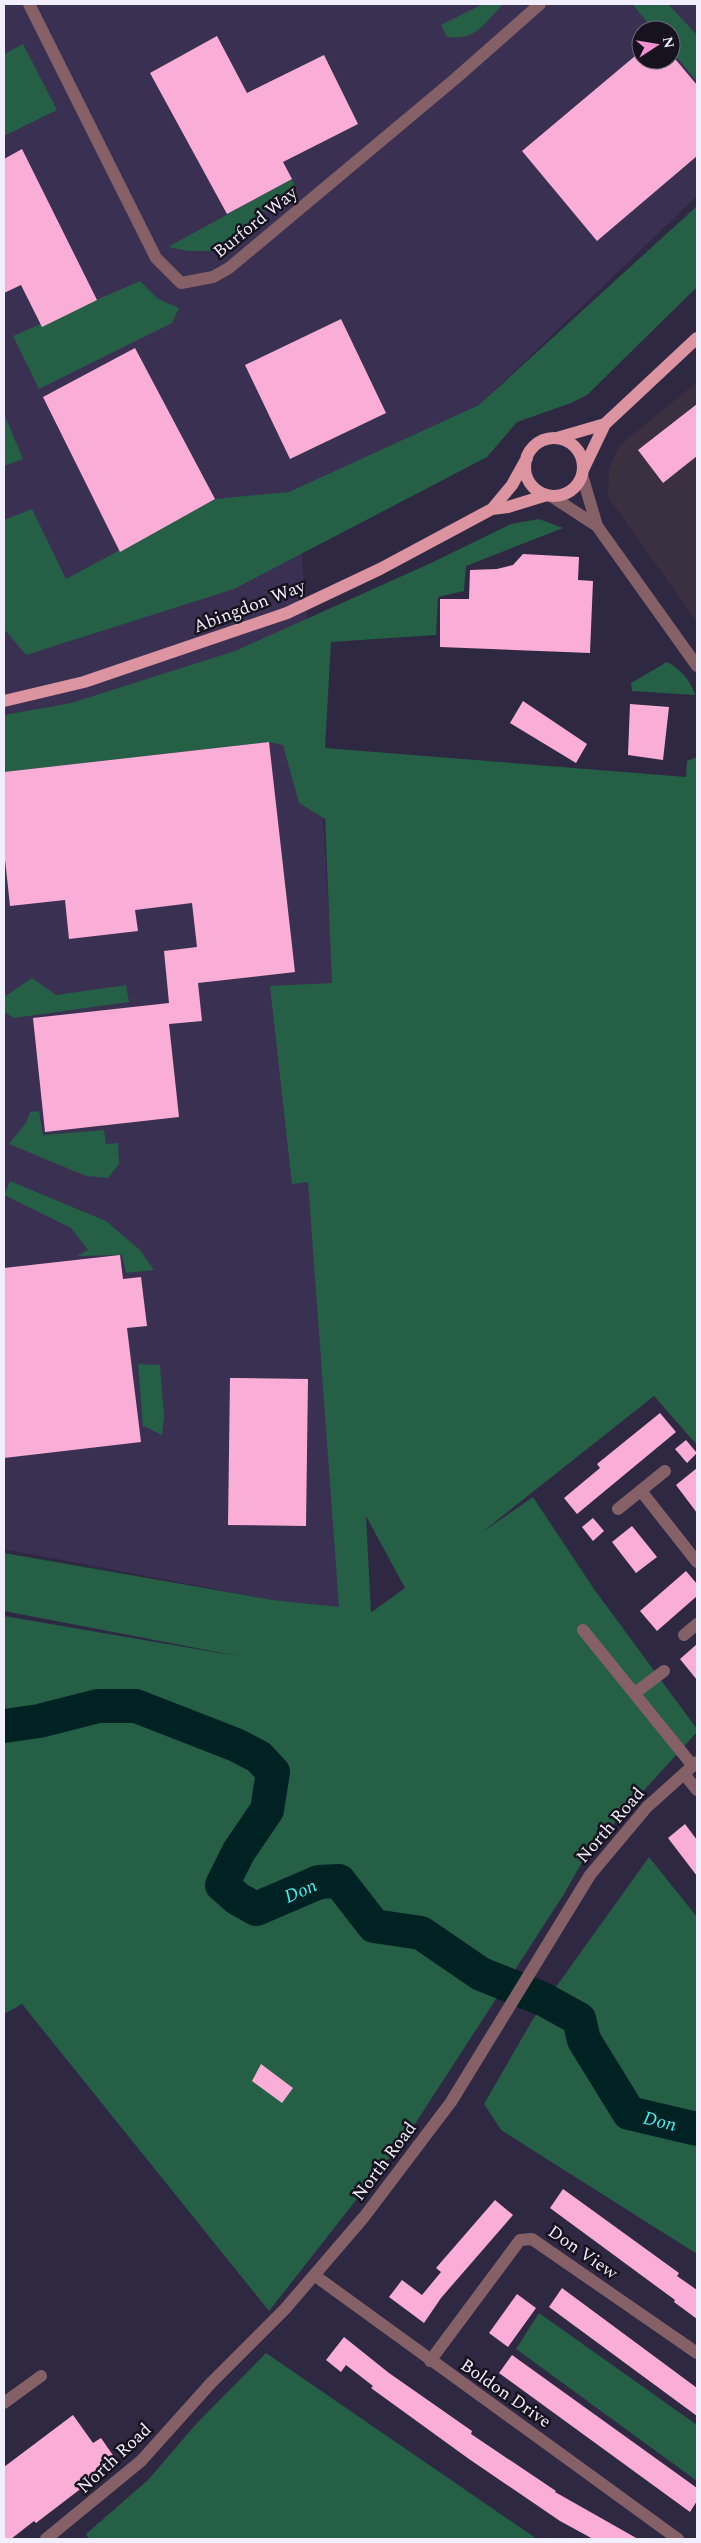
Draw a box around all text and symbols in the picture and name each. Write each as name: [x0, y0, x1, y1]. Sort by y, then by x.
north arrow: [631, 20, 681, 70]
text: N: [657, 35, 680, 50]
street label: Burford Way: [207, 179, 304, 265]
street label: Abingdon Way: [189, 572, 311, 640]
street label: North Road: [570, 1781, 651, 1869]
water label: Don: [280, 1872, 322, 1911]
water label: Don: [640, 2104, 679, 2140]
street label: North Road: [346, 2116, 423, 2207]
street label: Don View: [542, 2218, 624, 2287]
street label: Boldon Drive: [455, 2352, 557, 2435]
street label: North Road: [71, 2417, 158, 2500]

